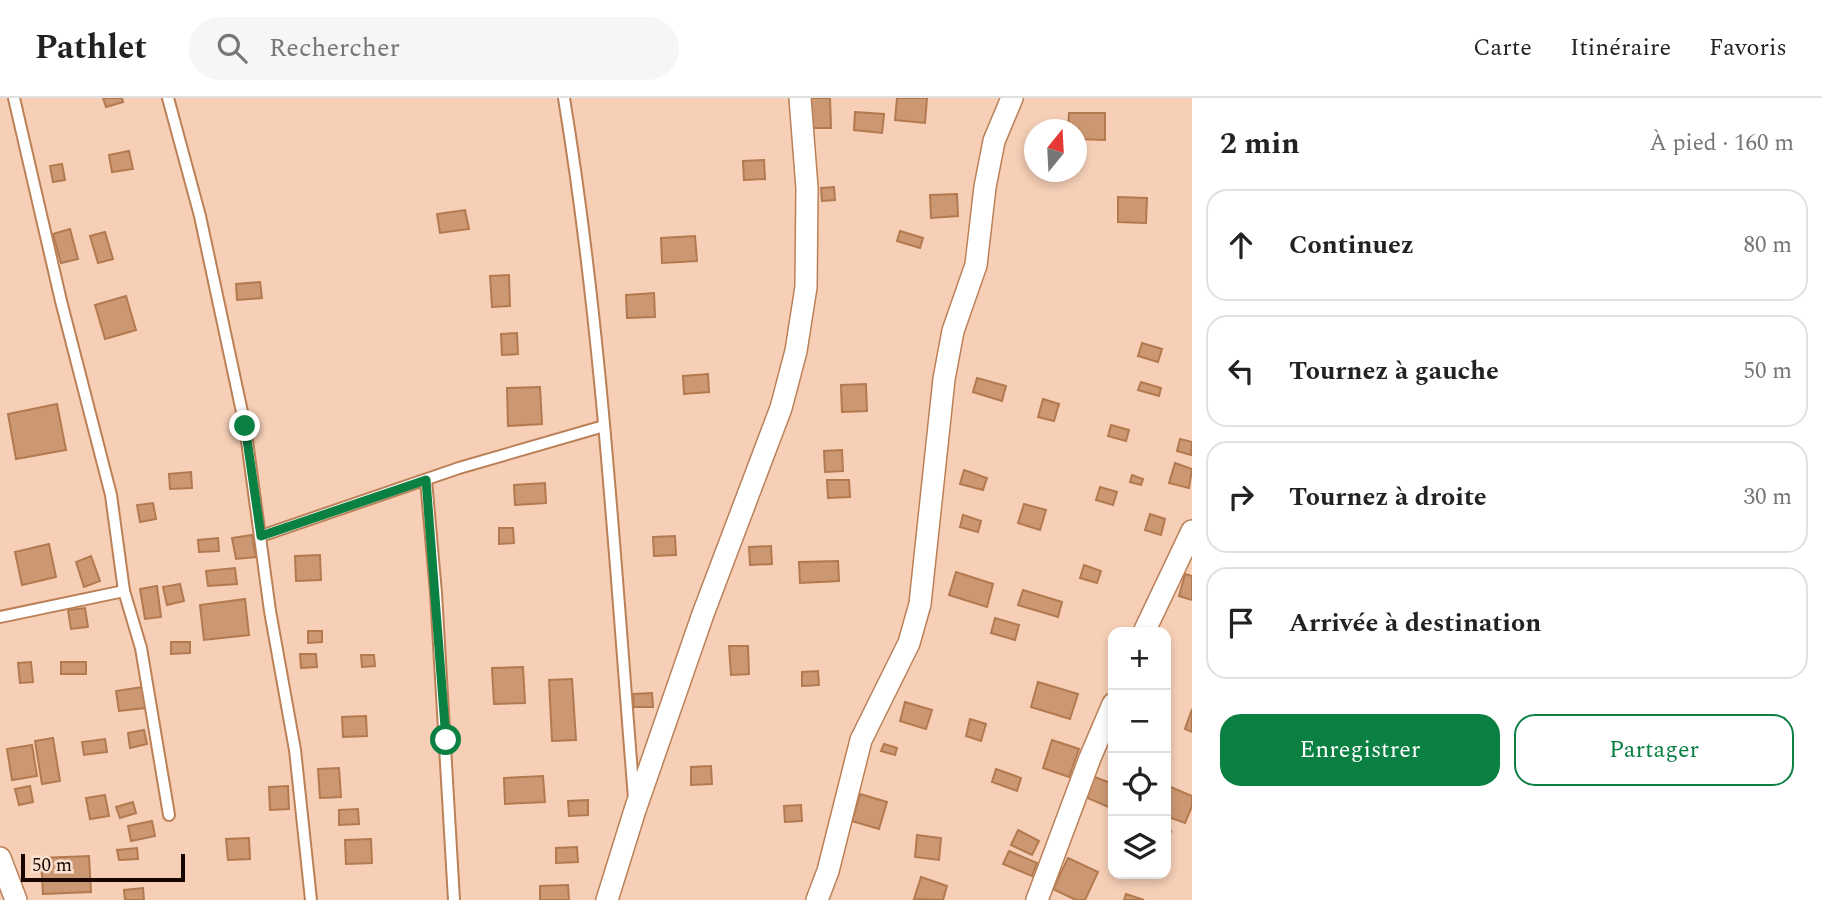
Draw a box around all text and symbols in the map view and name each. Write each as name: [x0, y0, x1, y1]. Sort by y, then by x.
search box: [189, 17, 679, 80]
text: Pathlet: [35, 23, 147, 73]
text: Rechercher: [269, 28, 400, 68]
icon: search: [213, 29, 251, 67]
text: Carte: [1473, 30, 1532, 66]
text: Itinéraire: [1570, 30, 1671, 66]
text: Favoris: [1709, 30, 1787, 66]
north arrow: [1024, 119, 1087, 182]
text: 2 min: [1220, 121, 1300, 167]
text: À pied · 160 m: [1649, 126, 1794, 161]
text: Continuez: [1289, 225, 1414, 265]
icon: ahead: [1222, 226, 1260, 264]
text: 80 m: [1743, 228, 1792, 263]
text: Tournez à gauche: [1289, 351, 1499, 391]
icon: left: [1222, 352, 1260, 390]
text: 50 m: [1743, 354, 1792, 389]
route end: [229, 410, 260, 441]
text: Tournez à droite: [1289, 477, 1487, 517]
icon: right: [1222, 478, 1260, 516]
text: 30 m: [1743, 480, 1792, 515]
text: Arrivée à destination: [1289, 603, 1541, 643]
icon: arrive: [1222, 604, 1260, 642]
map controls: [1108, 627, 1171, 879]
button: +: [1108, 627, 1171, 690]
button: −: [1108, 690, 1171, 753]
button: Enregistrer: [1220, 714, 1500, 786]
button: Partager: [1514, 714, 1794, 786]
route start: [430, 724, 461, 755]
button: locate: [1108, 753, 1171, 816]
button: layers: [1108, 816, 1171, 879]
scale bar: [21, 851, 186, 883]
text: 50 m: [32, 851, 72, 880]

